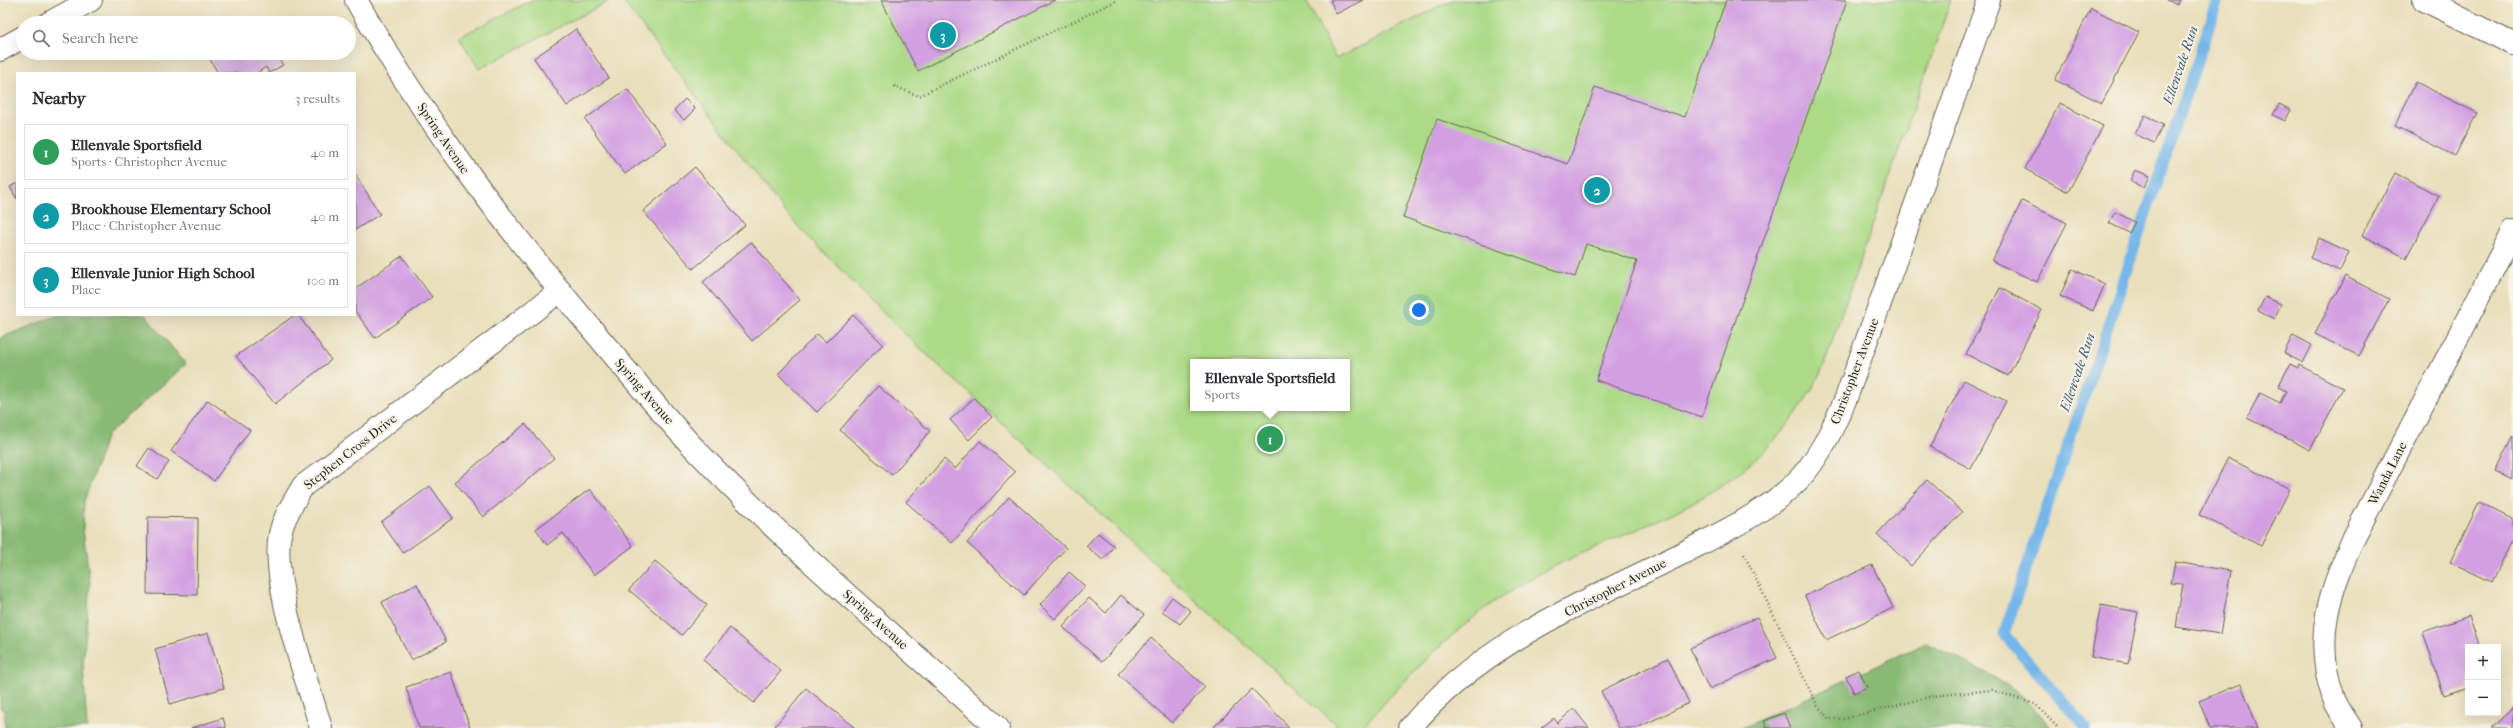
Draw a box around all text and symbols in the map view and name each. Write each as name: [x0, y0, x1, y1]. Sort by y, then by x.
search box: [16, 16, 356, 60]
pin: 3: [930, 20, 956, 50]
water label: Ellenvale Run: [2159, 23, 2202, 108]
icon: search: [30, 27, 52, 49]
text: Search here: [62, 29, 138, 47]
text: Nearby: [32, 88, 86, 108]
text: 3 results: [295, 91, 340, 106]
street label: Spring Avenue: [414, 100, 473, 177]
text: Ellenvale Sportsfield: [71, 136, 202, 154]
text: 1: [44, 145, 48, 160]
text: 40 m: [311, 145, 339, 160]
text: Sports · Christopher Avenue: [71, 154, 227, 169]
pin: 2: [1584, 175, 1610, 205]
text: Brookhouse Elementary School: [71, 200, 271, 218]
text: 2: [43, 209, 49, 224]
text: 40 m: [311, 209, 339, 224]
text: Place · Christopher Avenue: [71, 218, 221, 233]
text: Ellenvale Junior High School: [71, 264, 255, 282]
text: 3: [43, 273, 49, 288]
text: 100 m: [306, 273, 339, 288]
text: Place: [71, 282, 101, 297]
your location: [1409, 300, 1429, 320]
street label: Christopher Avenue: [1827, 316, 1882, 426]
water label: Ellenvale Run: [2056, 330, 2099, 415]
street label: Spring Avenue: [612, 355, 678, 428]
popup: [1190, 359, 1350, 411]
text: Ellenvale Sportsfield: [1205, 369, 1335, 387]
text: Sports: [1205, 387, 1240, 402]
street label: Stephen Cross Drive: [301, 410, 400, 492]
pin: 1: [1257, 424, 1283, 454]
street label: Wanda Lane: [2365, 439, 2410, 508]
street label: Christopher Avenue: [1562, 555, 1669, 620]
street label: Spring Avenue: [840, 586, 912, 653]
map controls: [2465, 644, 2501, 716]
button: +: [2465, 644, 2501, 680]
button: −: [2465, 680, 2501, 716]

